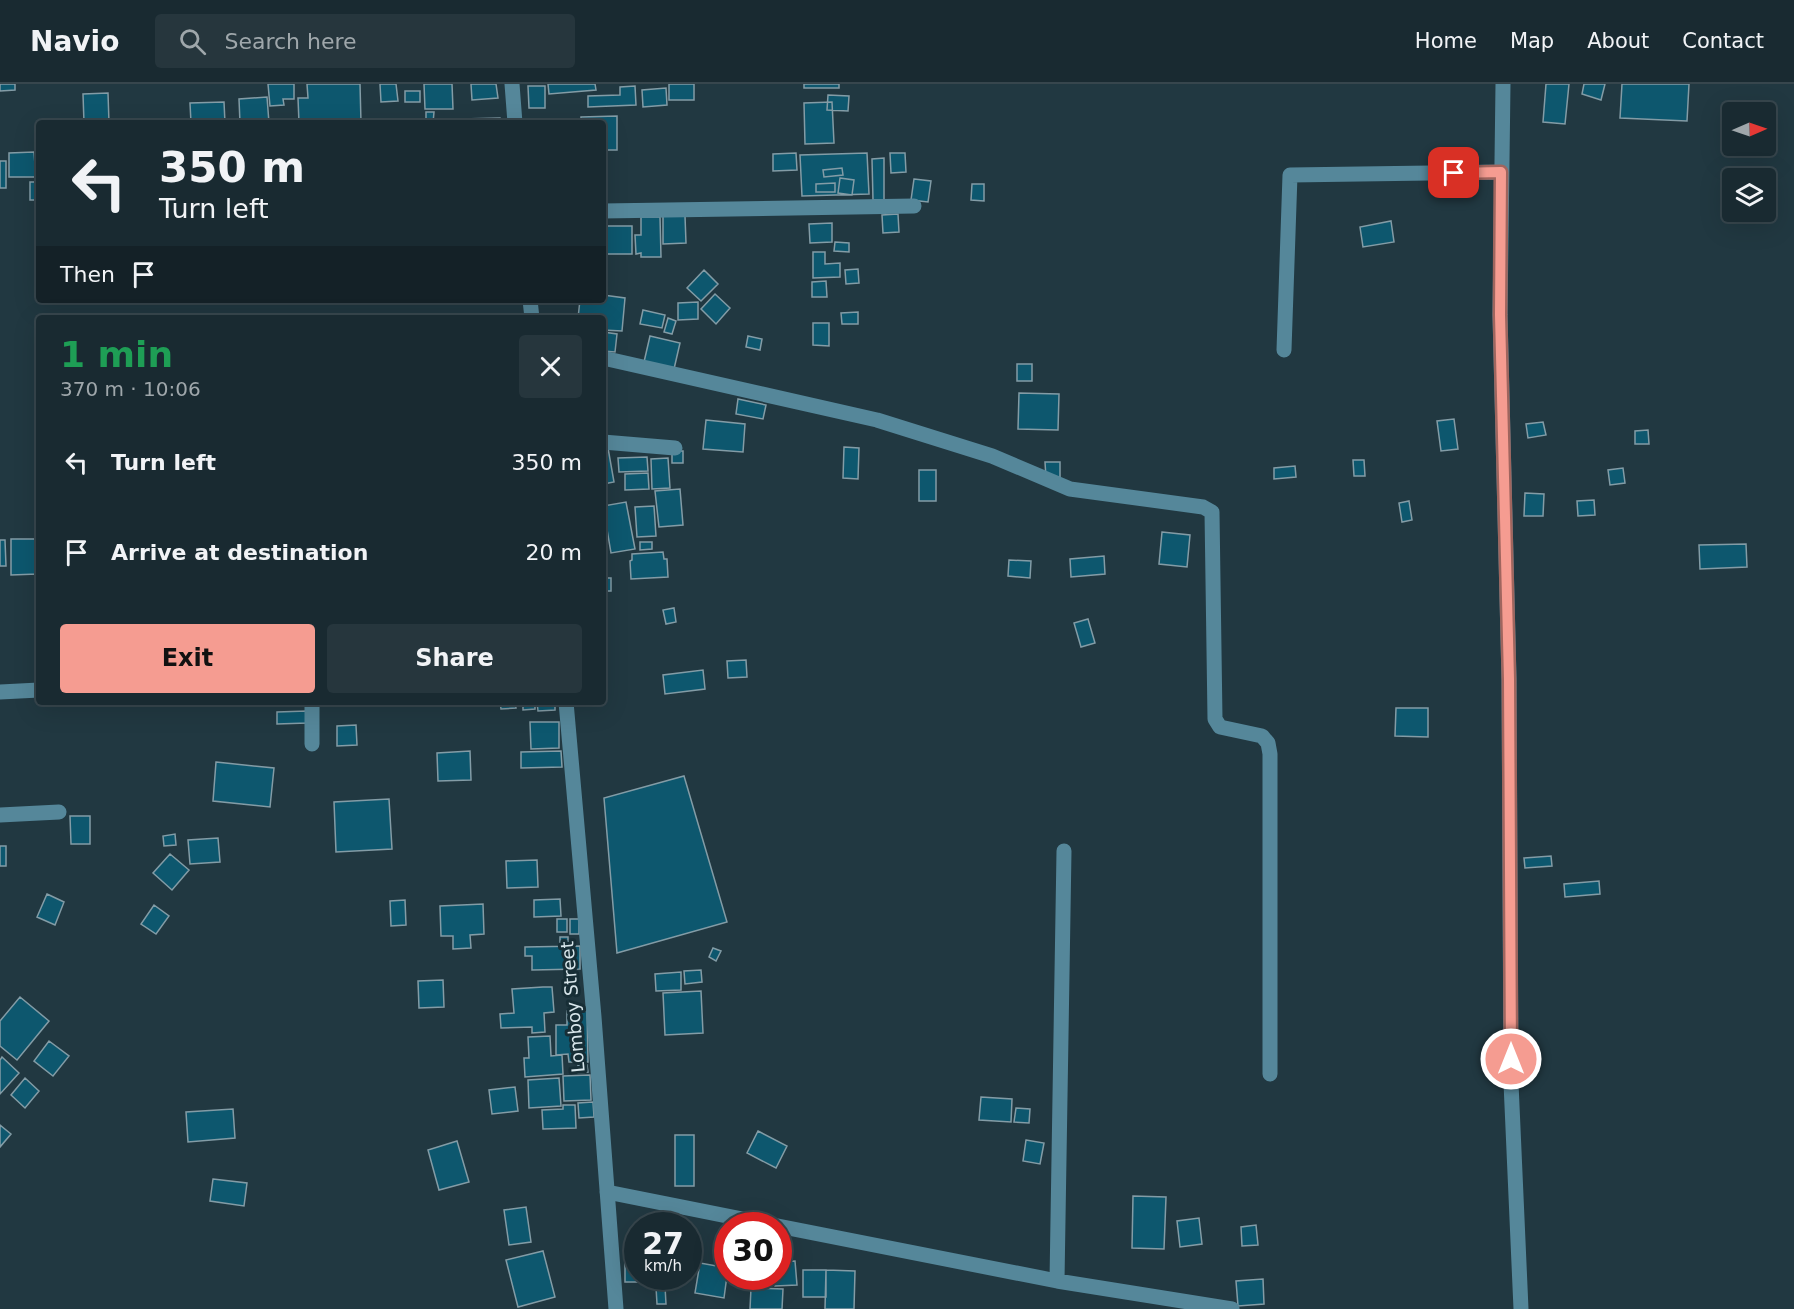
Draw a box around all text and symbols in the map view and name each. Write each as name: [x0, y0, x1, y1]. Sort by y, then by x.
search box: [155, 14, 575, 68]
text: Navio: [30, 25, 119, 58]
icon: search: [176, 25, 209, 58]
text: Search here: [224, 29, 357, 54]
text: Home: [1415, 29, 1477, 53]
text: Map: [1510, 29, 1554, 53]
text: About: [1587, 29, 1649, 53]
text: Contact: [1682, 29, 1764, 53]
north arrow: [1722, 102, 1776, 156]
map controls: [1722, 102, 1776, 222]
text: 350 m: [159, 143, 305, 192]
icon: left: [60, 144, 138, 222]
pin: [1428, 147, 1479, 198]
icon: arrive: [1437, 156, 1470, 189]
button: layers: [1722, 168, 1776, 222]
text: Turn left: [159, 193, 269, 224]
icon: arrive: [127, 258, 160, 291]
text: Then: [60, 262, 115, 287]
text: 1 min: [60, 334, 173, 375]
button: close: [519, 335, 582, 398]
text: 370 m · 10:06: [60, 377, 201, 401]
icon: left: [60, 446, 93, 479]
text: Turn left: [111, 450, 216, 475]
text: 350 m: [512, 450, 582, 475]
icon: arrive: [60, 536, 93, 569]
text: Arrive at destination: [111, 540, 368, 565]
text: 20 m: [526, 540, 582, 565]
button: Exit: [60, 624, 315, 693]
button: Share: [327, 624, 582, 693]
street label: Lomboy Street: [556, 940, 589, 1074]
position arrow: [1479, 1027, 1543, 1091]
speed limit sign: 30: [714, 1212, 792, 1290]
text: 27: [642, 1226, 684, 1261]
text: km/h: [644, 1257, 682, 1275]

